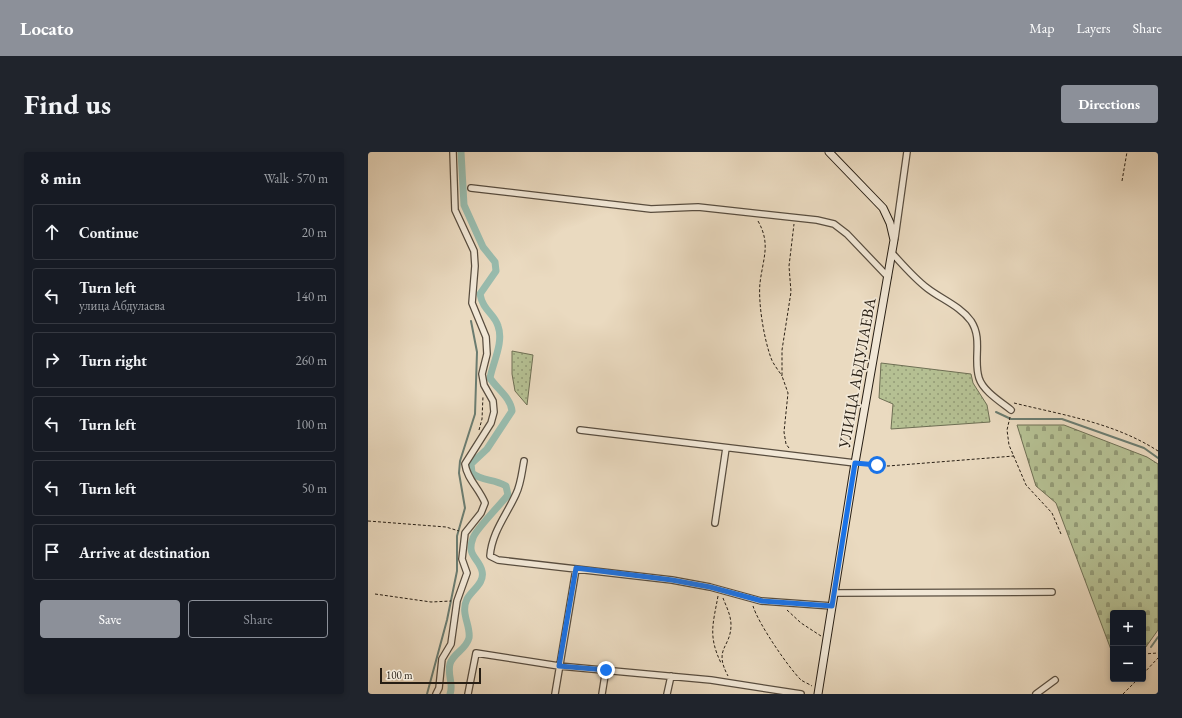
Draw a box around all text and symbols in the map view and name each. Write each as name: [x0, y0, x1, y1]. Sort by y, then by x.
text: Locato: [20, 16, 74, 41]
text: Map: [1029, 19, 1054, 37]
text: Layers: [1076, 19, 1111, 37]
text: Share: [1133, 19, 1162, 37]
button: Directions: [1061, 85, 1158, 123]
text: Find us: [24, 86, 111, 122]
text: 8 min: [40, 167, 81, 189]
text: Walk · 570 m: [264, 170, 328, 187]
icon: ahead: [41, 221, 63, 243]
text: Continue: [79, 223, 139, 242]
text: 20 m: [302, 224, 327, 241]
text: Turn left: [79, 278, 136, 297]
icon: left: [41, 285, 63, 307]
text: 140 m: [296, 288, 327, 305]
street label: УЛИЦА АБДУЛАЕВА: [833, 295, 881, 451]
text: улица Абдулаева: [79, 297, 165, 314]
icon: right: [41, 349, 63, 371]
text: Turn right: [79, 351, 147, 370]
text: 260 m: [296, 352, 327, 369]
icon: left: [41, 413, 63, 435]
text: Turn left: [79, 415, 136, 434]
text: 100 m: [296, 416, 327, 433]
route start: [868, 456, 886, 474]
icon: left: [41, 477, 63, 499]
text: Turn left: [79, 479, 136, 498]
text: 50 m: [302, 480, 327, 497]
icon: arrive: [41, 541, 63, 563]
text: Arrive at destination: [79, 543, 210, 562]
button: Save: [40, 600, 180, 638]
button: Share: [188, 600, 328, 638]
map controls: [1110, 610, 1146, 682]
button: +: [1110, 610, 1146, 646]
button: −: [1110, 646, 1146, 682]
route end: [597, 661, 615, 679]
scale bar: [380, 666, 481, 685]
text: 100 m: [386, 668, 413, 682]

